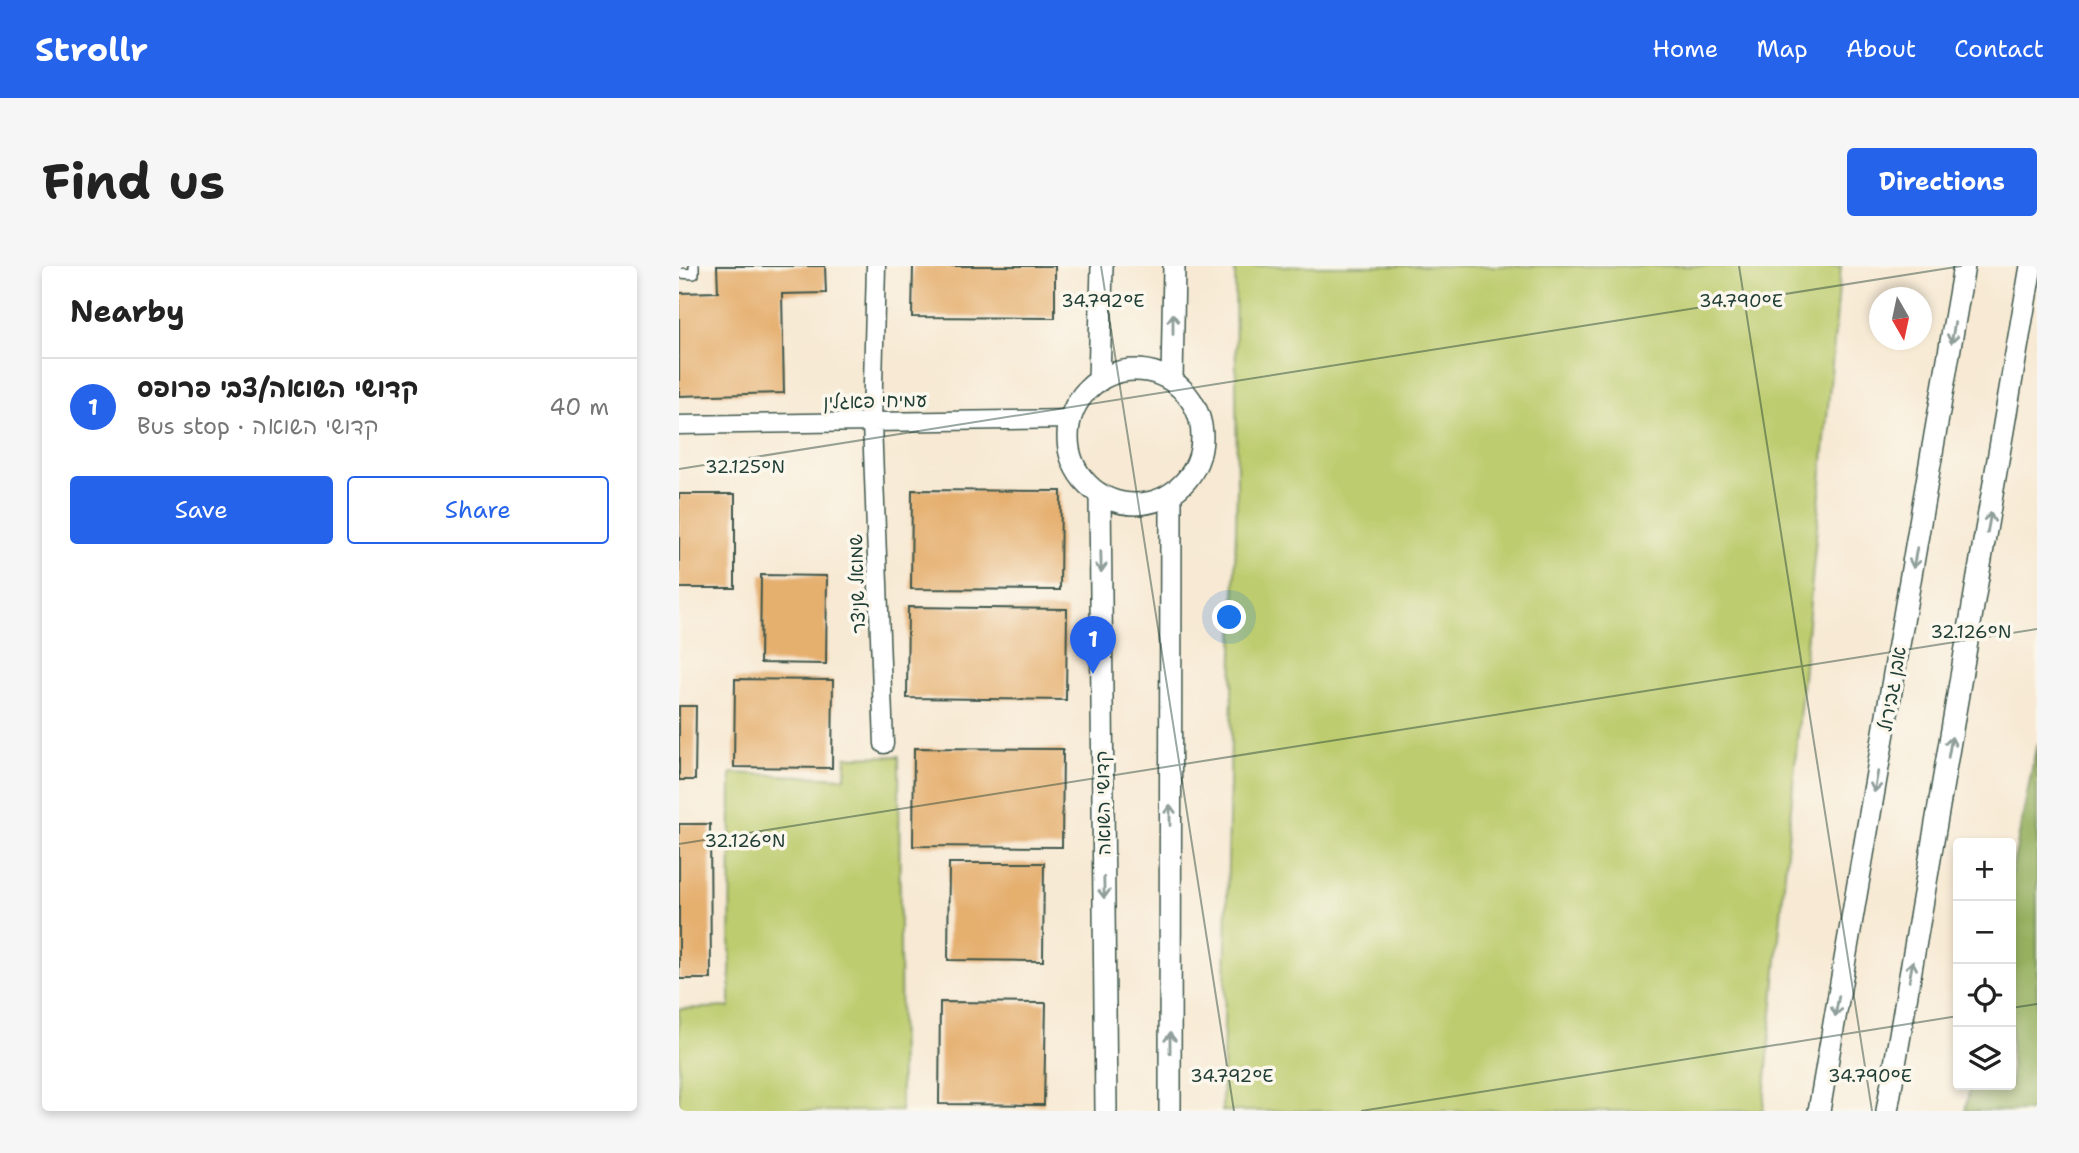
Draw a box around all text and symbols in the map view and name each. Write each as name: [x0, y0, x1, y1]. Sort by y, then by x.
text: Strollr: [35, 27, 148, 72]
text: Home: [1652, 33, 1718, 65]
text: Map: [1756, 33, 1808, 65]
text: About: [1846, 33, 1916, 65]
text: Contact: [1954, 33, 2044, 65]
button: Directions: [1847, 148, 2037, 216]
text: Find us: [42, 149, 225, 215]
north arrow: [1869, 287, 1932, 350]
text: 34.792°E: [1061, 289, 1145, 313]
text: 34.790°E: [1699, 289, 1783, 313]
text: Nearby: [70, 291, 185, 332]
one-way arrow: [1167, 312, 1180, 335]
one-way arrow: [1946, 321, 1959, 344]
text: קדושי השואה/צבי פרופס: [137, 370, 418, 405]
street label: עמיחי פאגלין: [823, 388, 927, 414]
text: 1: [88, 392, 98, 422]
text: 40 m: [549, 392, 609, 422]
text: Bus stop · קדושי השואה: [137, 411, 379, 441]
text: 32.125°N: [705, 455, 785, 479]
button: Save: [70, 476, 333, 544]
button: Share: [347, 476, 609, 544]
one-way arrow: [1983, 512, 1996, 535]
street label: שמואל שניצר: [843, 533, 871, 634]
one-way arrow: [1908, 546, 1921, 569]
one-way arrow: [1094, 551, 1108, 574]
your location: [1212, 600, 1246, 634]
pin: 1: [1070, 616, 1116, 674]
text: 32.126°N: [1931, 620, 2011, 644]
street label: אבן גבירול: [1872, 644, 1912, 734]
one-way arrow: [1944, 736, 1957, 759]
street label: קדושי השואה: [1090, 750, 1116, 856]
one-way arrow: [1869, 770, 1882, 793]
one-way arrow: [1163, 804, 1177, 827]
text: 32.126°N: [705, 829, 785, 853]
map controls: [1953, 838, 2016, 1090]
button: +: [1953, 838, 2016, 901]
one-way arrow: [1097, 876, 1111, 899]
button: −: [1953, 901, 2016, 964]
one-way arrow: [1905, 960, 1918, 983]
button: locate: [1953, 964, 2016, 1027]
one-way arrow: [1830, 994, 1843, 1017]
button: layers: [1953, 1027, 2016, 1090]
one-way arrow: [1163, 1032, 1177, 1055]
text: 34.792°E: [1190, 1064, 1274, 1088]
text: 34.790°E: [1828, 1064, 1912, 1088]

